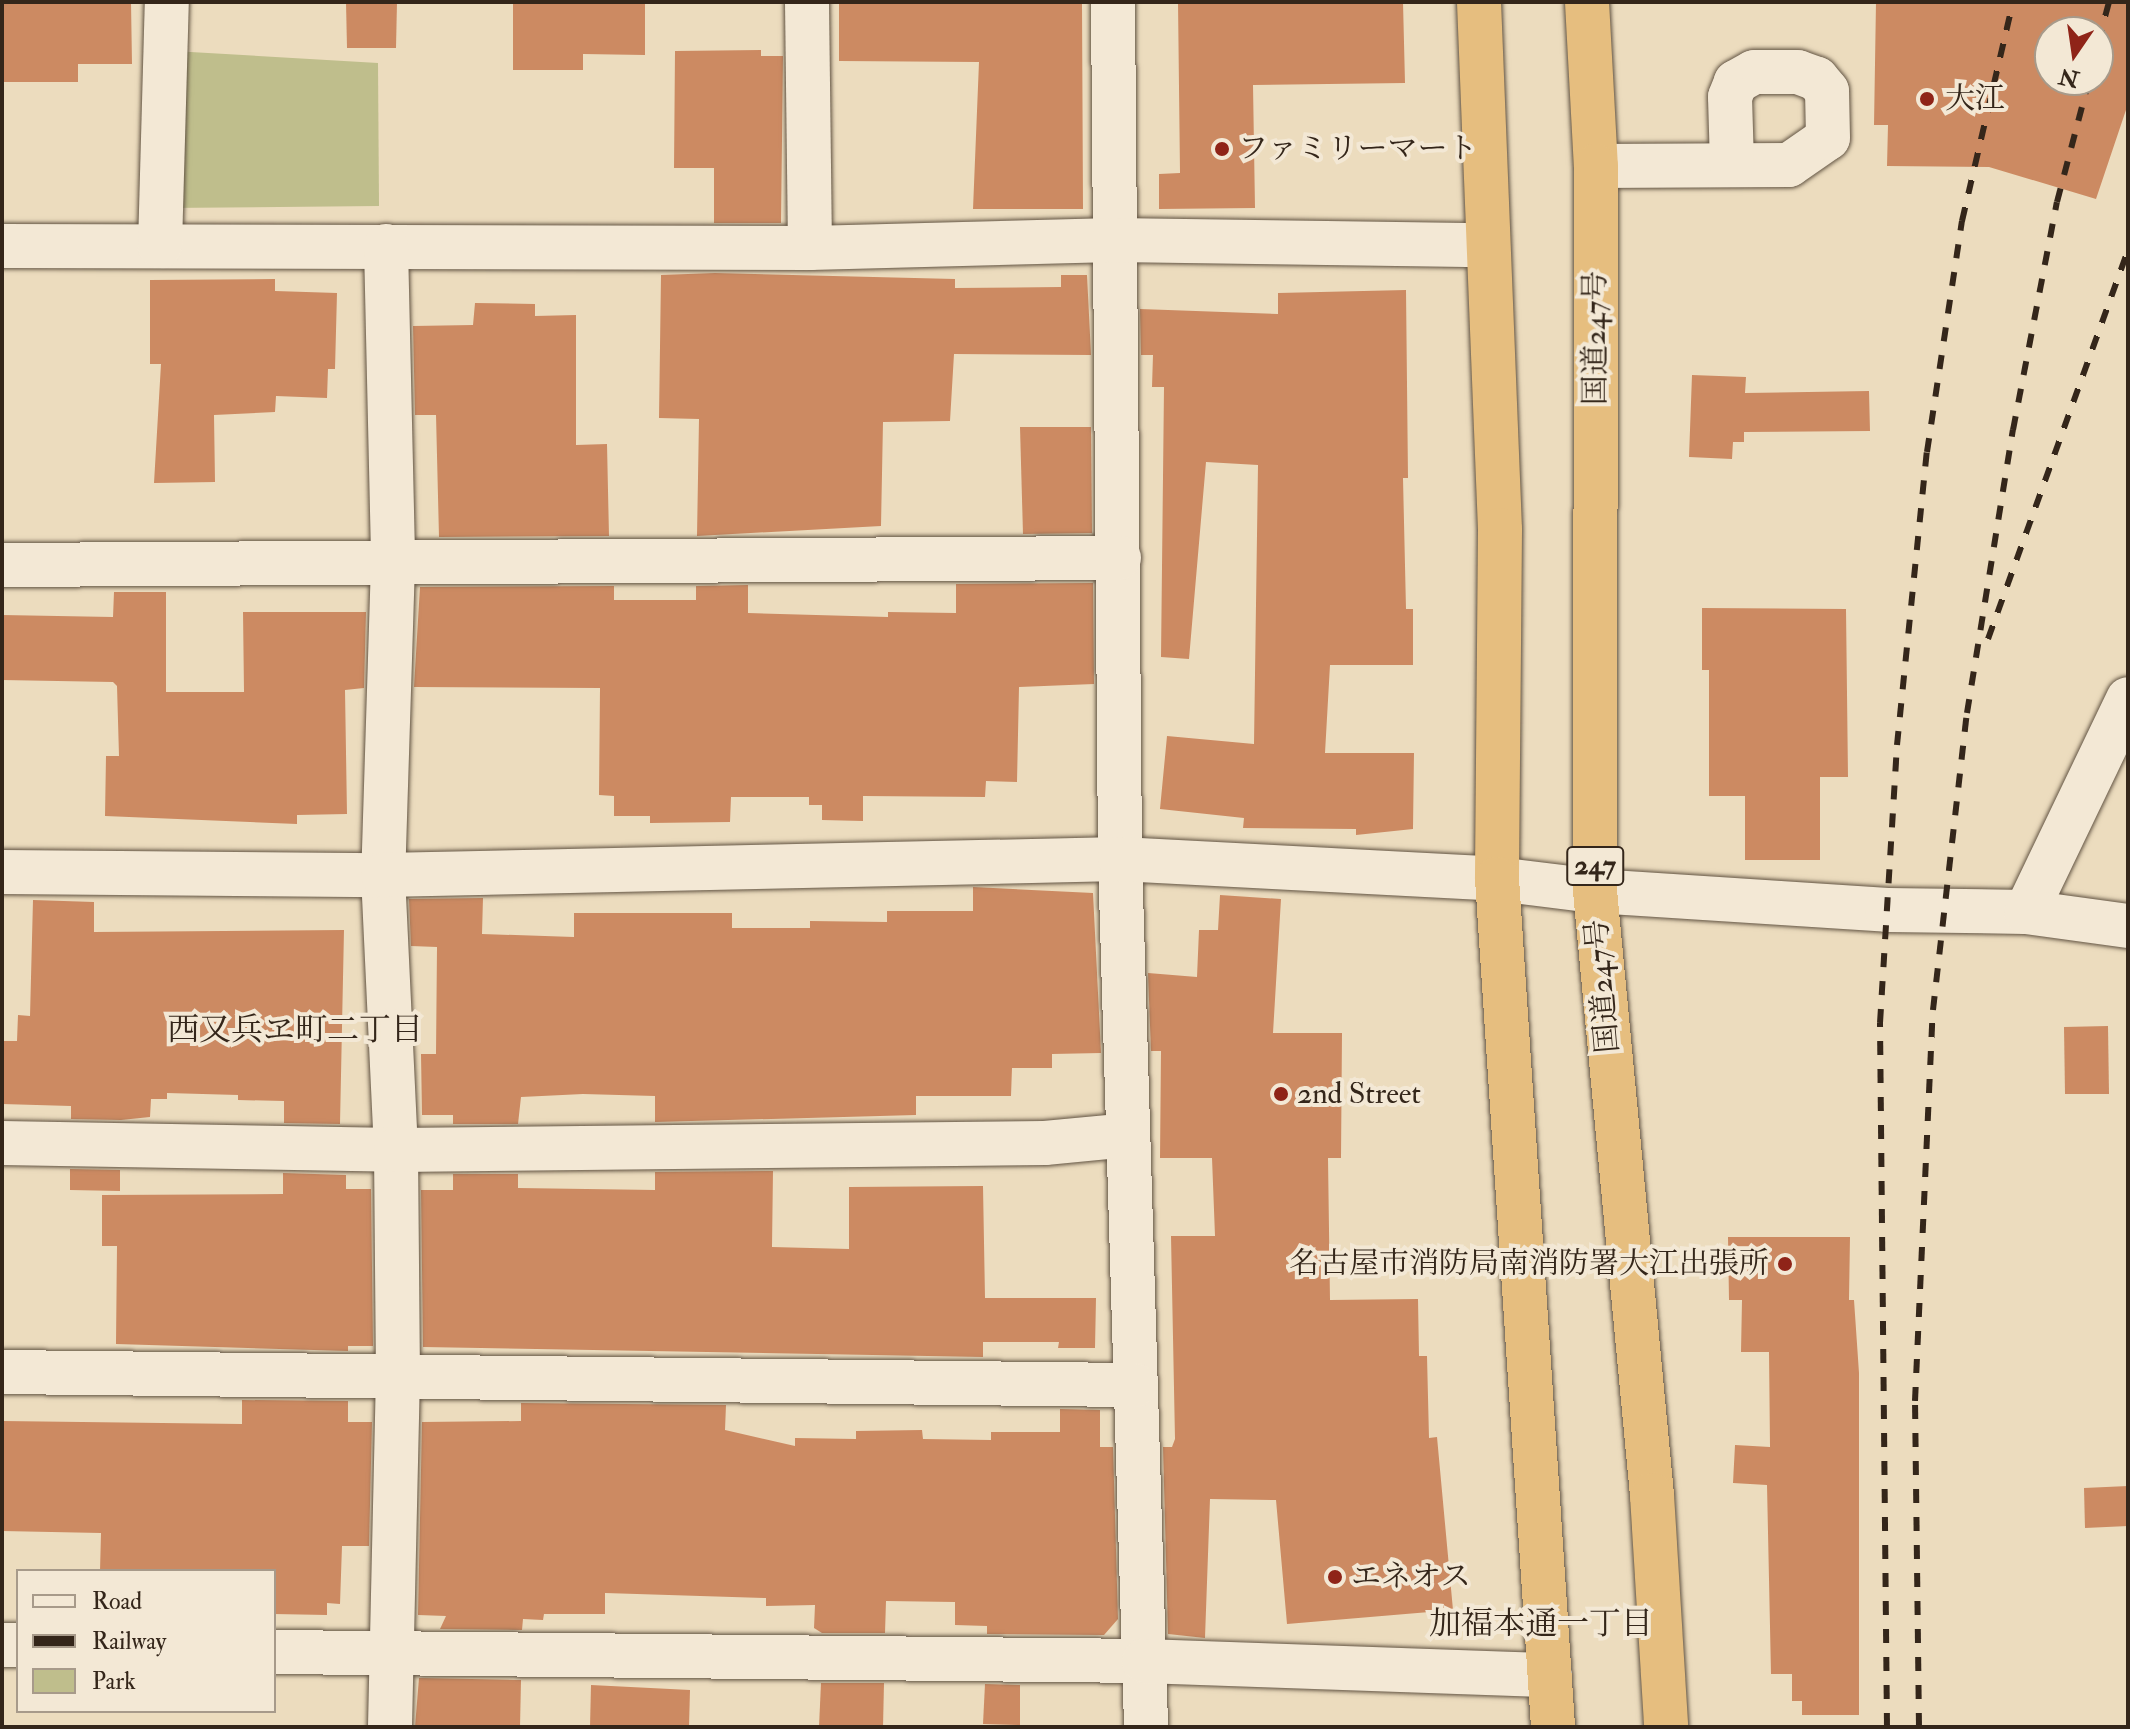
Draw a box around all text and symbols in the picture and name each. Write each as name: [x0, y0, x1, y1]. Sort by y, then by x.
north arrow: [2034, 16, 2114, 96]
text: N: [2056, 62, 2082, 93]
place label: 大江: [1945, 81, 2005, 117]
marker: 大江: [1916, 88, 1938, 110]
place label: ファミリーマート: [1238, 131, 1478, 167]
marker: ファミリーマート: [1213, 140, 1231, 158]
street label: 国道247号: [1578, 271, 1614, 405]
road number: 247: [1565, 842, 1625, 890]
street label: 国道247号: [1579, 917, 1627, 1055]
district label: 西又兵ヱ町二丁目: [167, 1011, 423, 1049]
place label: 2nd Street: [1297, 1076, 1421, 1112]
marker: 2nd Street: [1272, 1085, 1290, 1103]
place label: 名古屋市消防局南消防署大江出張所: [1289, 1246, 1769, 1282]
marker: 名古屋市消防局南消防署大江出張所: [1776, 1255, 1794, 1273]
place label: エネオス: [1351, 1559, 1471, 1595]
marker: エネオス: [1326, 1568, 1344, 1586]
legend: [16, 1569, 276, 1713]
text: Road: [92, 1586, 142, 1617]
district label: 加福本通一丁目: [1429, 1605, 1653, 1643]
text: Railway: [92, 1626, 166, 1657]
text: Park: [92, 1666, 136, 1697]

